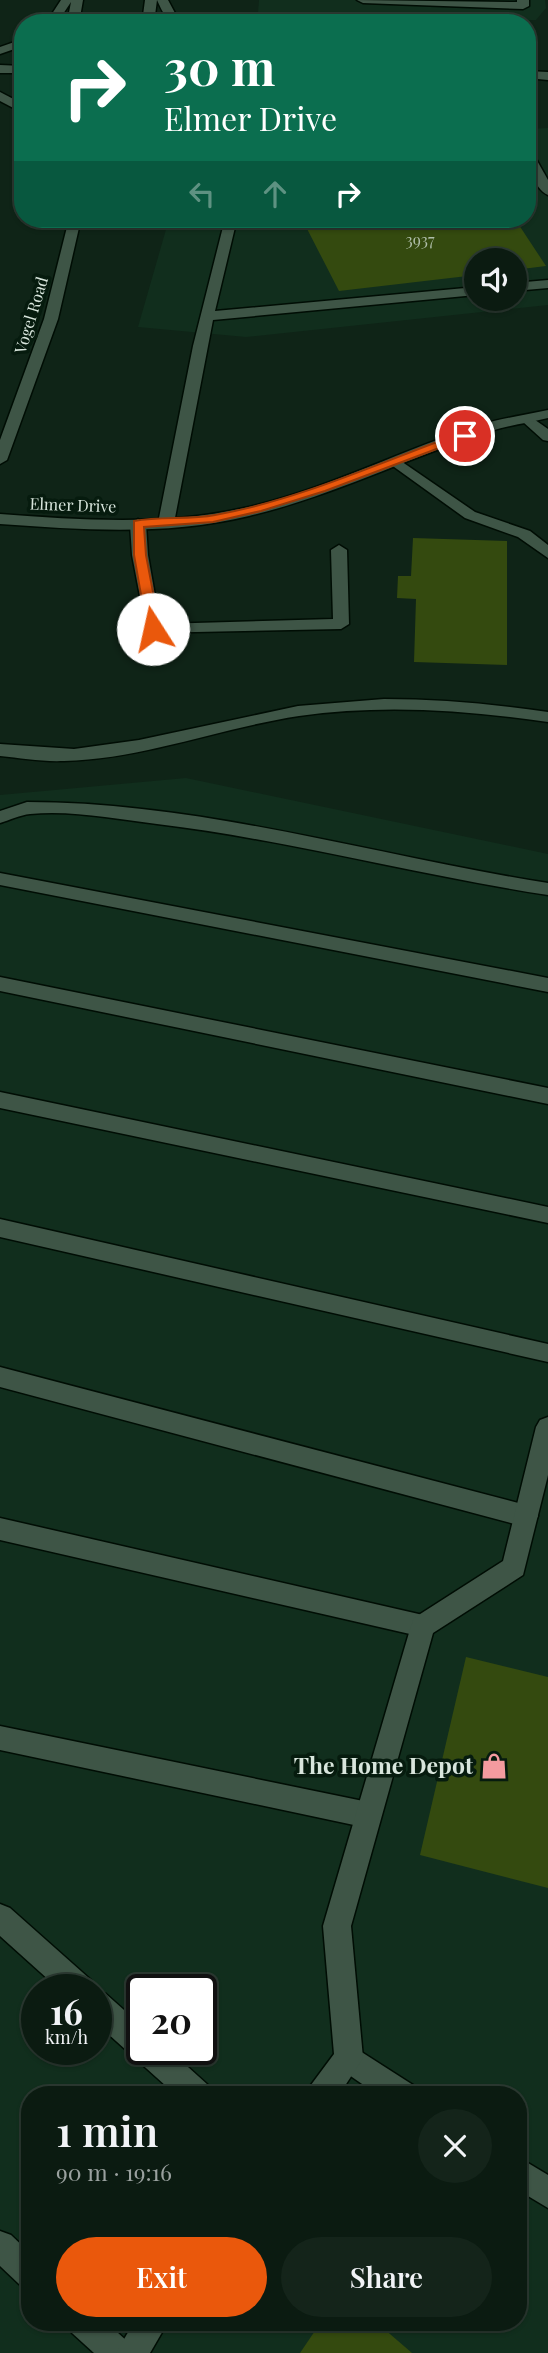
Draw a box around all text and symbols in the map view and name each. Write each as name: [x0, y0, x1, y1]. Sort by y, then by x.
text: 30 m: [164, 33, 275, 98]
icon: right: [49, 42, 140, 133]
text: Elmer Drive: [164, 96, 337, 139]
icon: left: [183, 175, 221, 213]
icon: ahead: [256, 175, 294, 213]
icon: right: [329, 175, 367, 213]
house number: 3937: [405, 229, 435, 250]
map controls: [464, 248, 527, 311]
button: sound: [464, 248, 527, 311]
street label: Vogel Road: [9, 274, 52, 357]
pin: [435, 406, 495, 466]
icon: arrive: [446, 417, 484, 455]
street label: Elmer Drive: [29, 492, 117, 517]
position arrow: [116, 592, 190, 666]
place label: The Home Depot: [294, 1749, 474, 1780]
shop icon: The Home Depot: [479, 1751, 509, 1781]
speed limit sign: 20: [126, 1974, 217, 2065]
text: 16: [50, 1987, 83, 2034]
text: km/h: [45, 2025, 88, 2049]
text: 1 min: [56, 2102, 158, 2158]
button: close: [418, 2109, 492, 2183]
text: 90 m · 19:16: [56, 2156, 172, 2187]
button: Exit: [56, 2237, 267, 2317]
button: Share: [281, 2237, 492, 2317]

